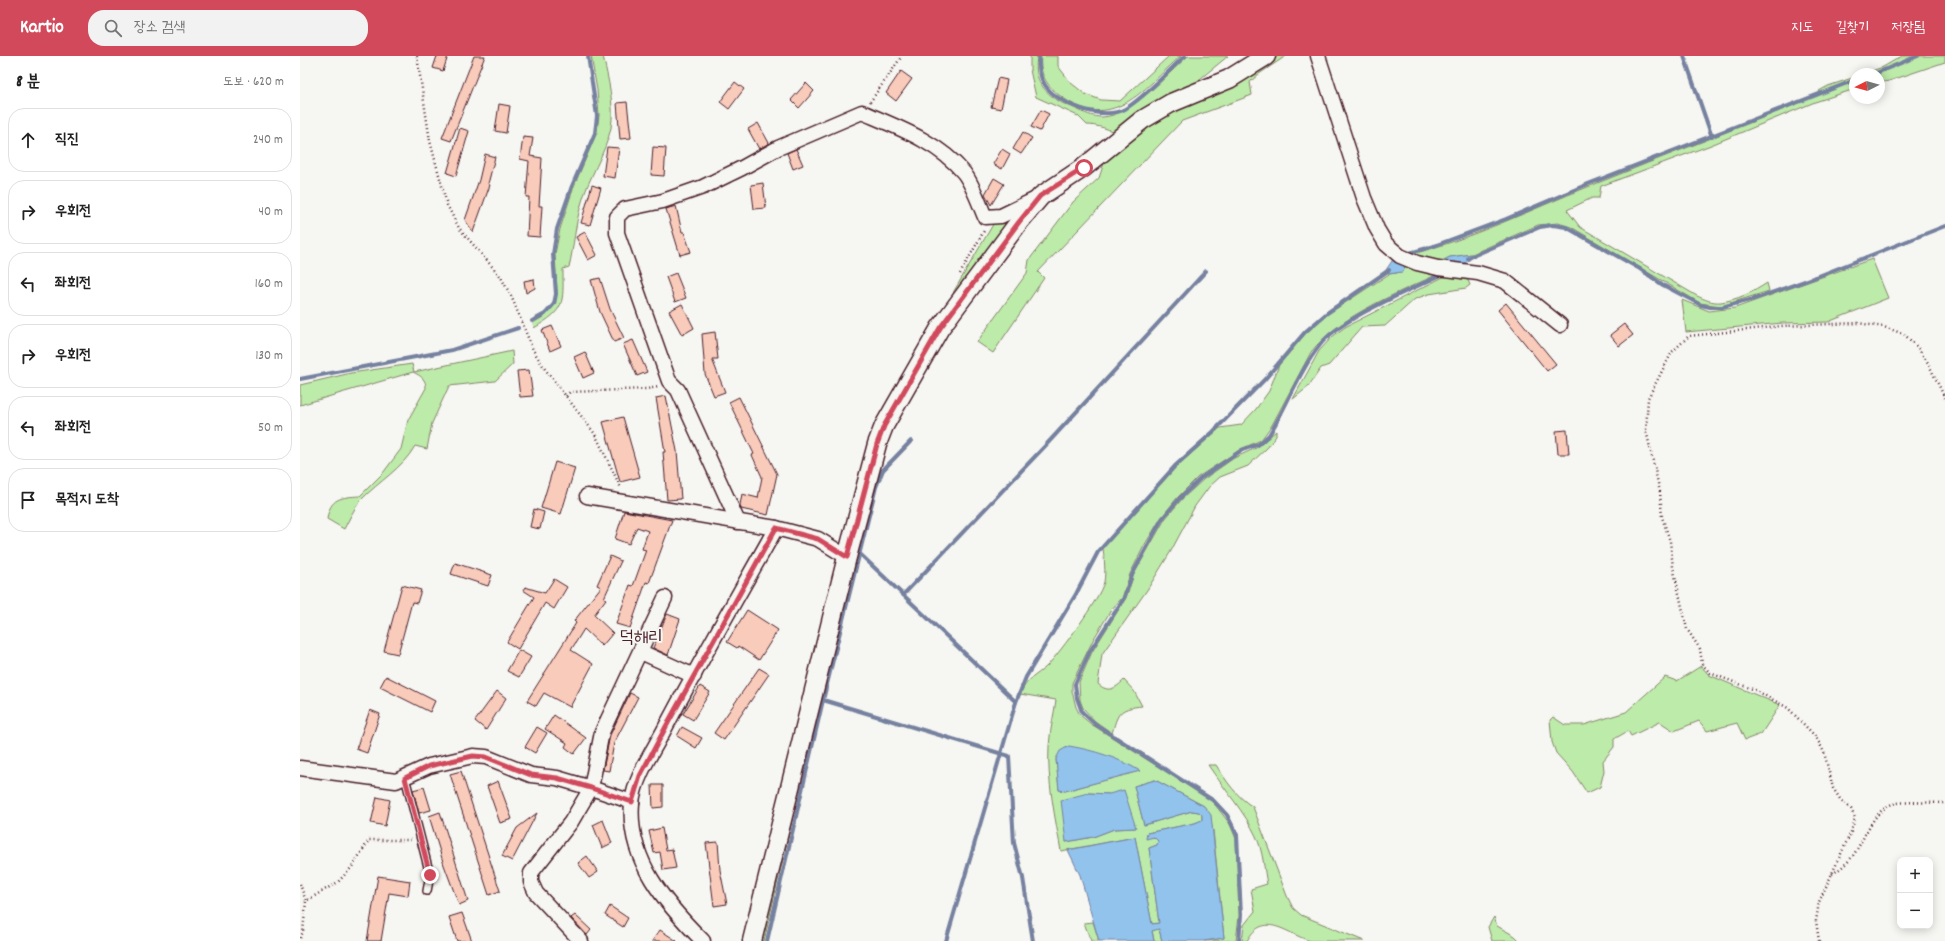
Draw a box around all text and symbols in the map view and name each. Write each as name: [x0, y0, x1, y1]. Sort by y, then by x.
search box: [88, 10, 368, 46]
text: Kartio: [20, 15, 64, 42]
icon: search: [102, 17, 124, 39]
text: 장소 검색: [134, 17, 185, 39]
text: 지도: [1791, 18, 1813, 38]
text: 길찾기: [1835, 18, 1869, 38]
text: 저장됨: [1891, 18, 1925, 38]
north arrow: [1849, 68, 1885, 104]
text: 8 분: [16, 71, 40, 95]
text: 도보 · 620 m: [223, 73, 284, 92]
icon: ahead: [17, 129, 39, 151]
text: 직진: [55, 129, 79, 151]
text: 240 m: [253, 131, 283, 150]
route start: [1075, 159, 1093, 177]
icon: right: [17, 201, 39, 223]
text: 우회전: [55, 201, 91, 223]
text: 40 m: [259, 203, 283, 222]
icon: left: [17, 273, 39, 295]
text: 좌회전: [55, 273, 91, 295]
text: 160 m: [255, 275, 283, 294]
icon: right: [17, 345, 39, 367]
text: 우회전: [55, 345, 91, 367]
text: 130 m: [255, 347, 283, 366]
icon: left: [17, 417, 39, 439]
text: 좌회전: [55, 417, 91, 439]
text: 50 m: [258, 419, 283, 438]
icon: arrive: [17, 489, 39, 511]
text: 목적지 도착: [55, 489, 119, 511]
district label: 덕해리: [619, 626, 663, 651]
map controls: [1897, 857, 1933, 929]
button: +: [1897, 857, 1933, 893]
route end: [421, 866, 439, 884]
button: −: [1897, 893, 1933, 929]

